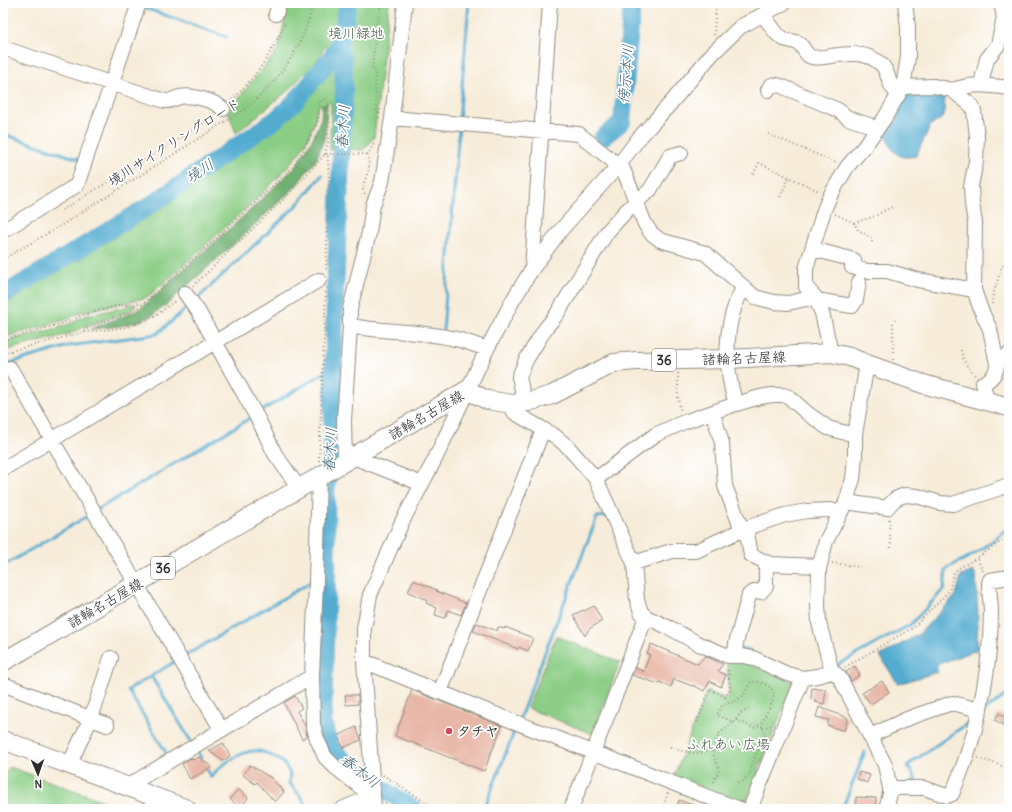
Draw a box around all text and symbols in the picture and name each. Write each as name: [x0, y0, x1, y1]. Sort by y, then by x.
park label: 境川緑地: [328, 24, 384, 42]
water label: 傍示本川: [613, 43, 638, 105]
street label: 境川サイクリングロード: [104, 94, 244, 190]
water label: 春木川: [332, 104, 353, 150]
water label: 境川: [183, 155, 217, 187]
street label: 諸輪名古屋線: [702, 348, 786, 368]
road number: 36: [652, 349, 676, 371]
street label: 諸輪名古屋線: [385, 386, 467, 444]
water label: 春木川: [318, 427, 341, 473]
road number: 36: [151, 557, 175, 579]
street label: 諸輪名古屋線: [64, 574, 146, 632]
place label: タチヤ: [457, 722, 499, 740]
marker: タチヤ: [444, 726, 454, 736]
park label: ふれあい広場: [686, 735, 770, 753]
water label: 春木川: [337, 749, 384, 792]
north arrow: [18, 754, 58, 794]
text: N: [34, 777, 42, 791]

